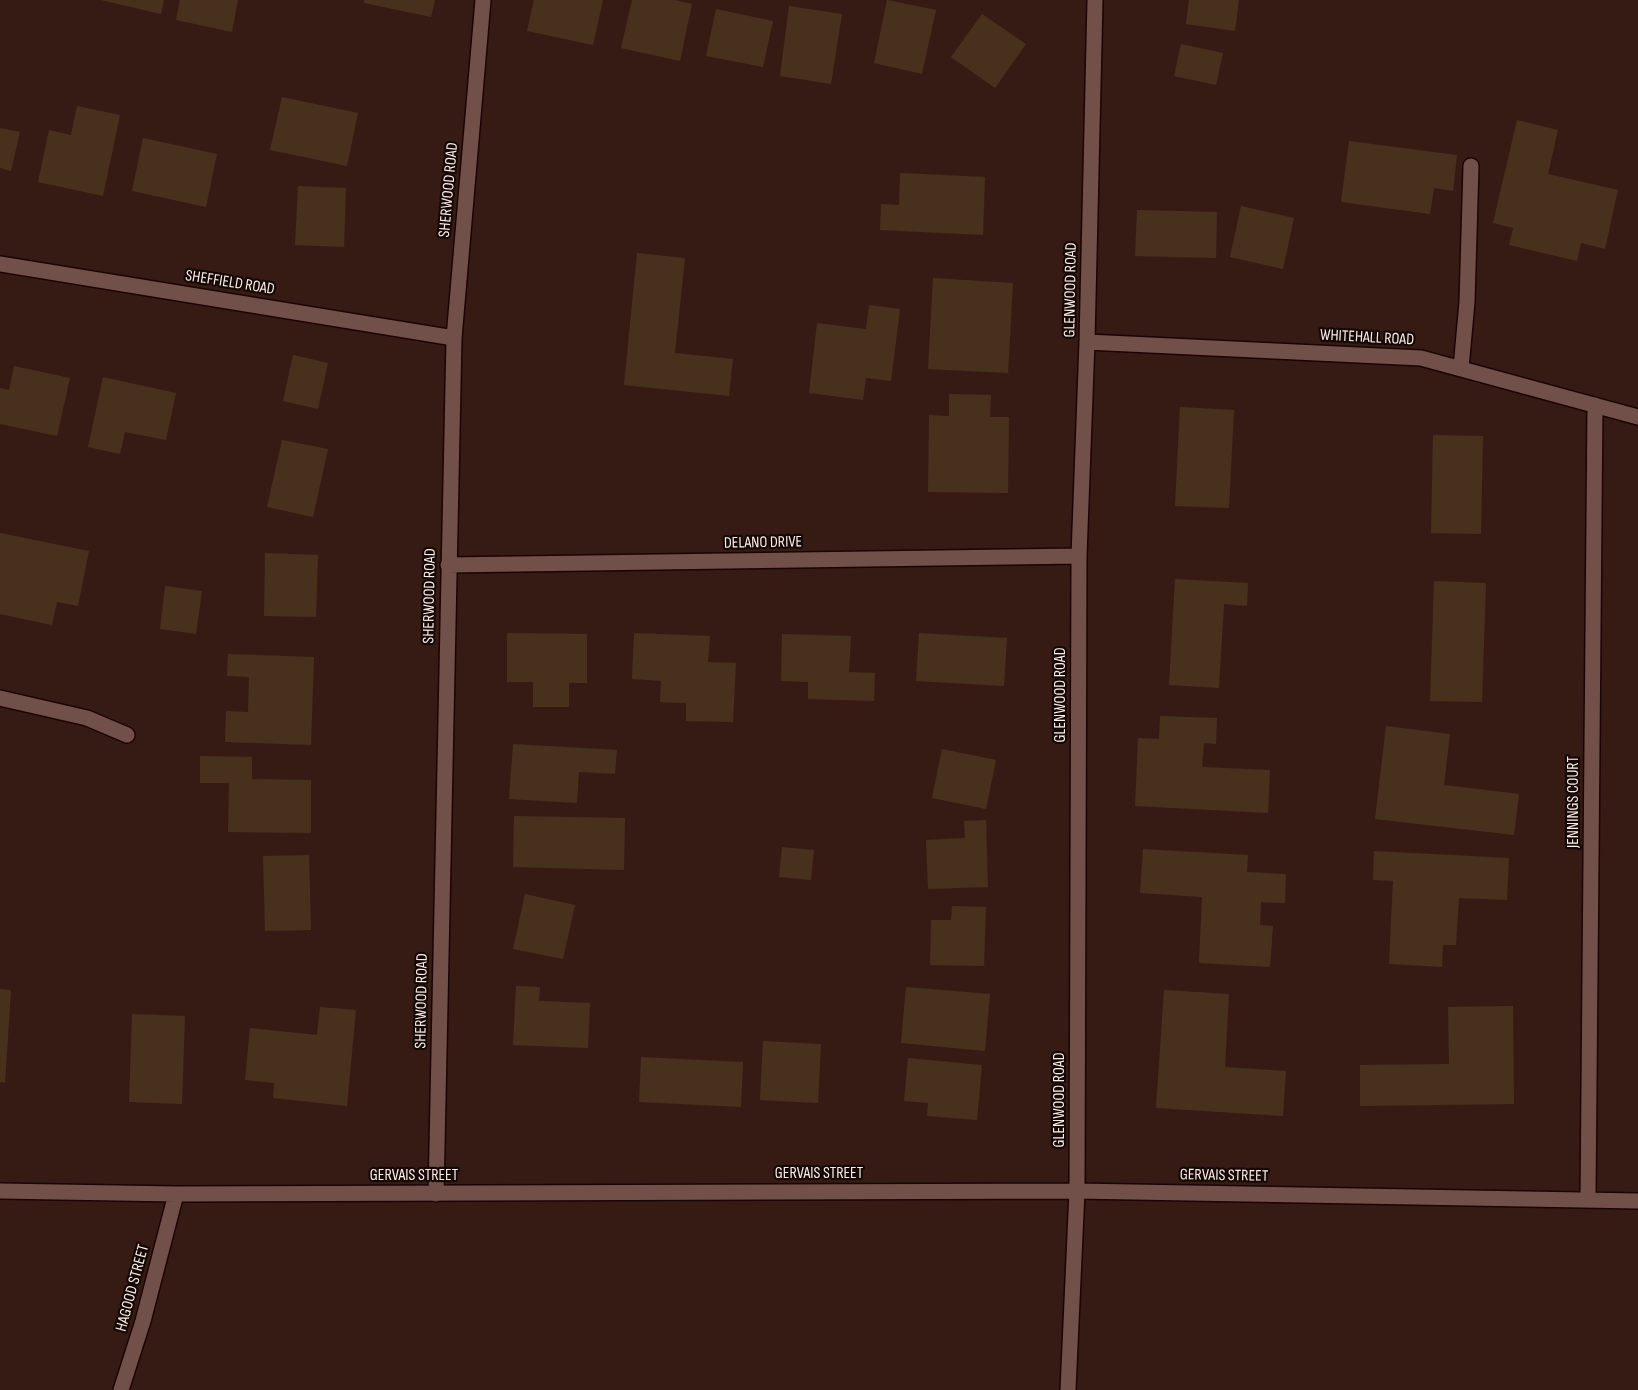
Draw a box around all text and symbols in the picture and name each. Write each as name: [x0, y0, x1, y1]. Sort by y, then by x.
street label: SHERWOOD ROAD: [435, 142, 463, 238]
street label: GLENWOOD ROAD: [1061, 242, 1081, 338]
street label: SHEFFIELD ROAD: [184, 266, 276, 300]
street label: WHITEHALL ROAD: [1320, 326, 1414, 350]
street label: DELANO DRIVE: [724, 533, 802, 553]
street label: SHERWOOD ROAD: [420, 548, 440, 644]
street label: GLENWOOD ROAD: [1051, 647, 1071, 743]
street label: JENNINGS COURT: [1564, 756, 1584, 848]
street label: SHERWOOD ROAD: [412, 953, 432, 1049]
street label: GLENWOOD ROAD: [1050, 1052, 1070, 1148]
street label: GERVAIS STREET: [775, 1164, 863, 1184]
street label: GERVAIS STREET: [370, 1166, 458, 1186]
street label: GERVAIS STREET: [1180, 1166, 1268, 1186]
street label: HAGOOD STREET: [112, 1242, 154, 1334]

